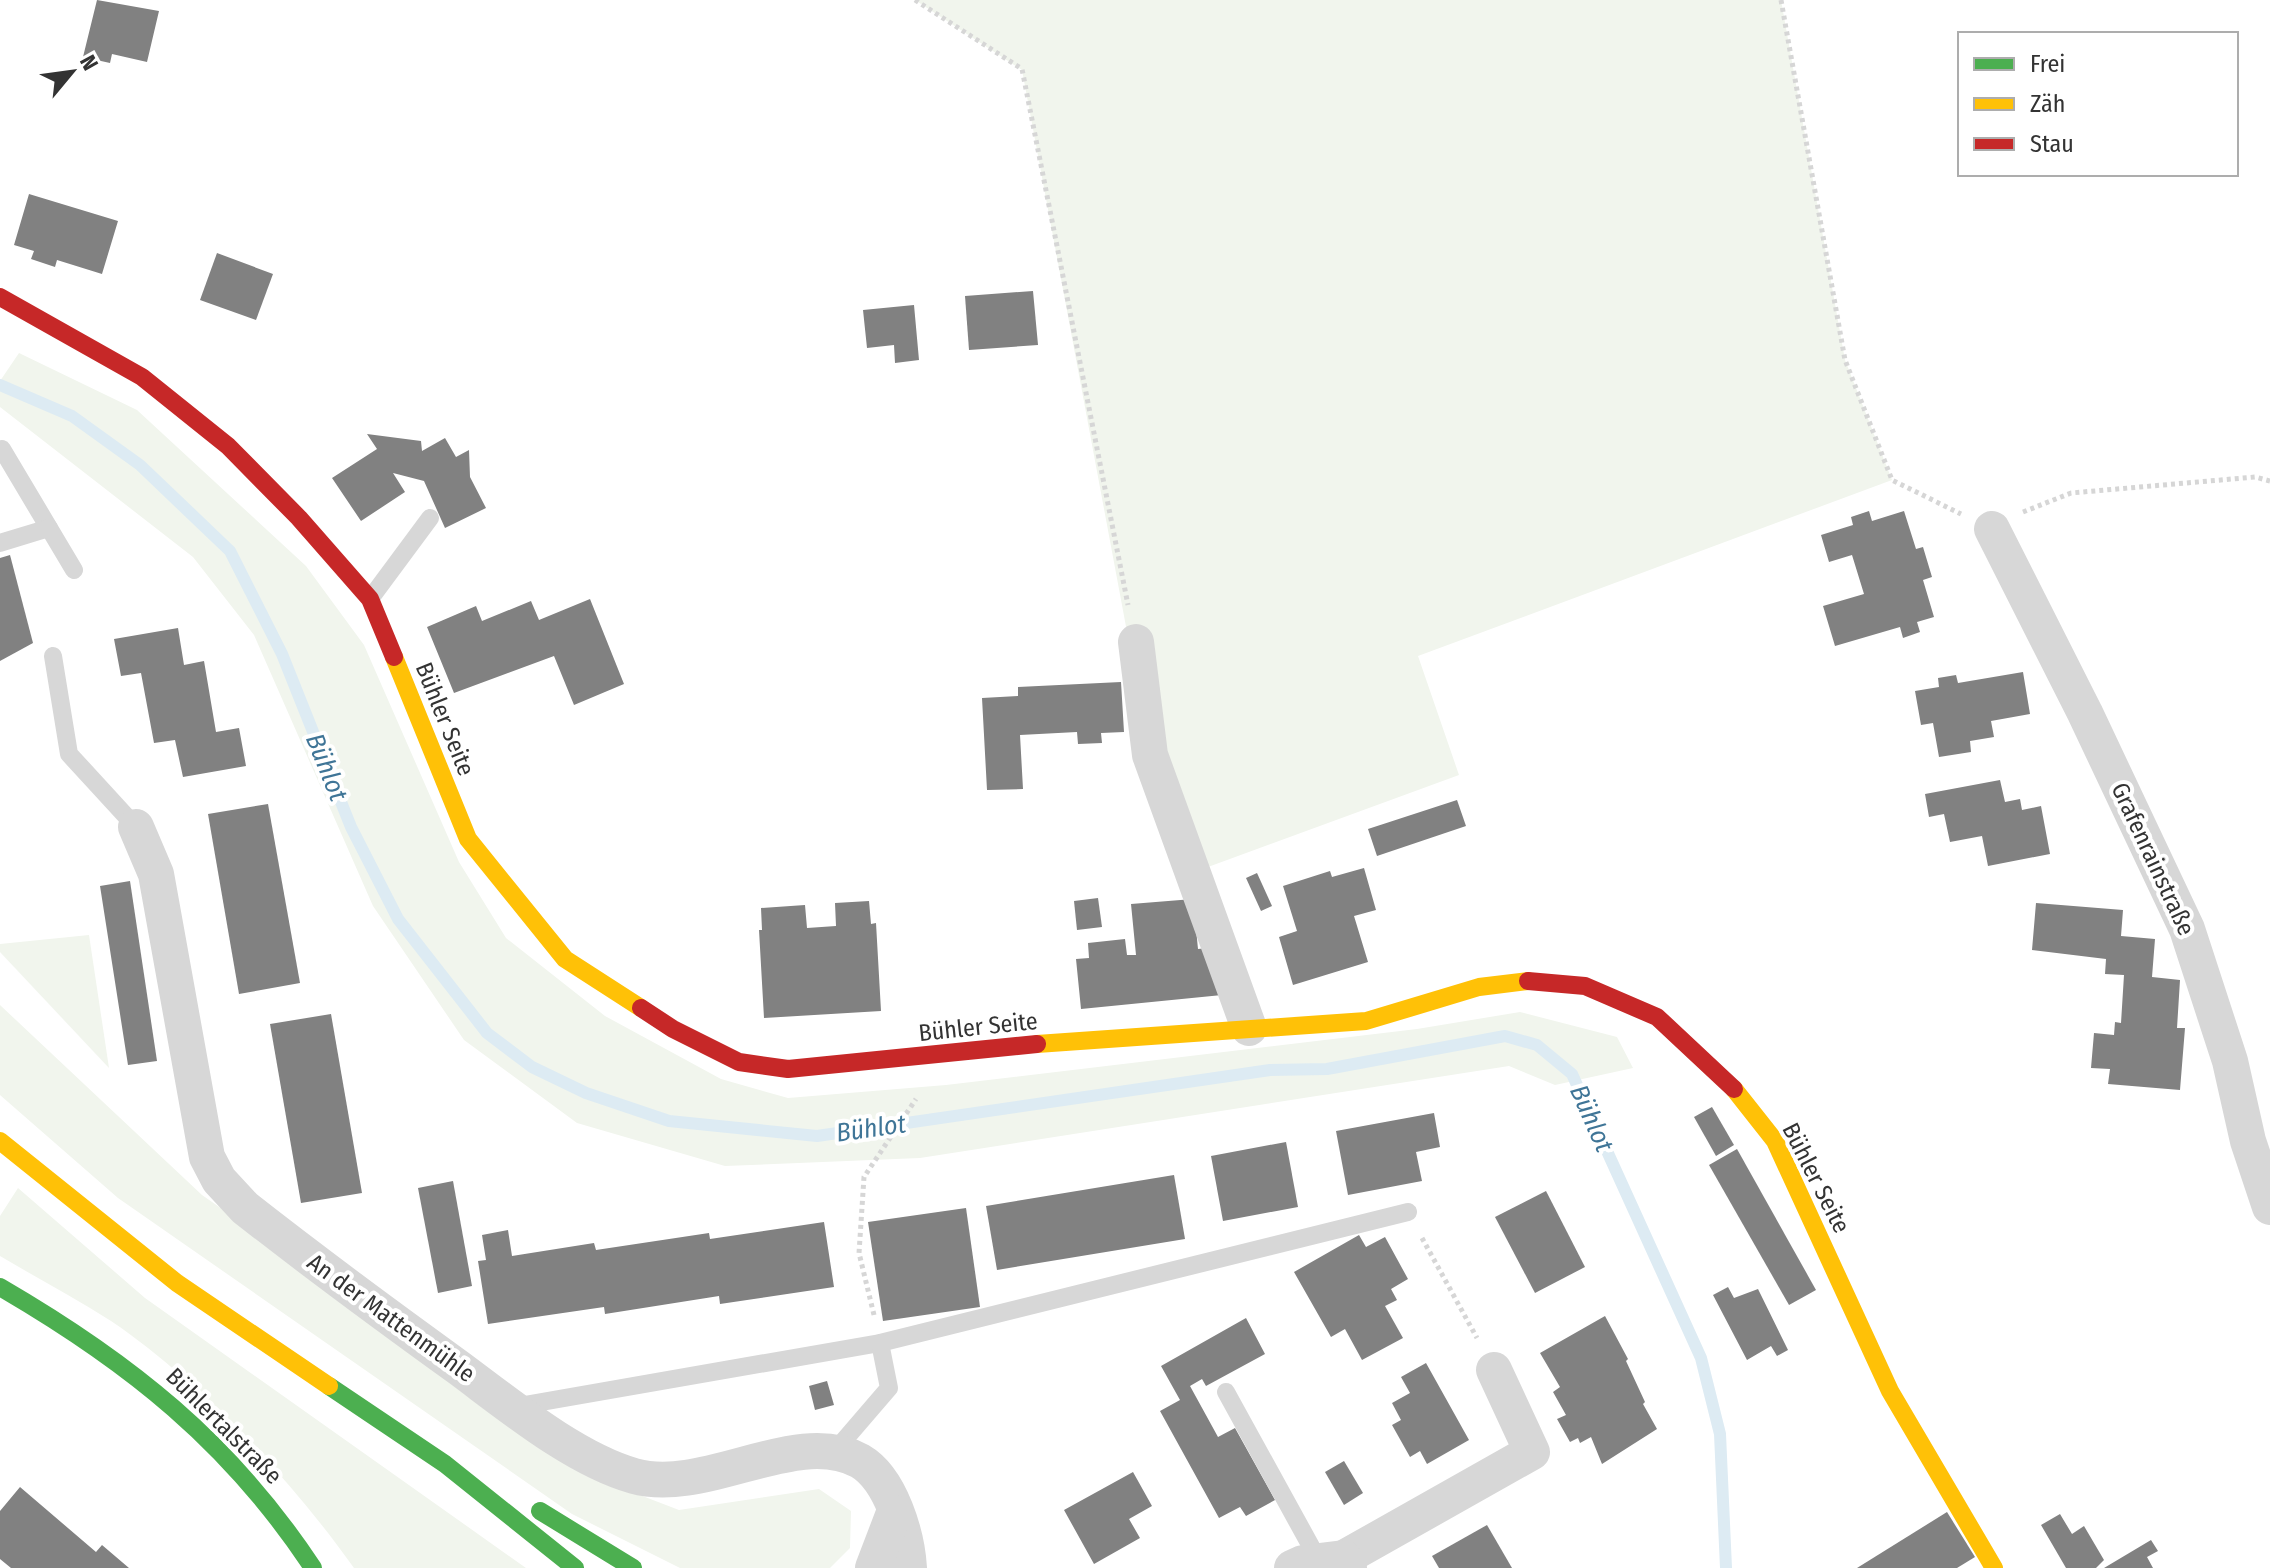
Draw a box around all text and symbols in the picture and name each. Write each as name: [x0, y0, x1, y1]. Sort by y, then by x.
north arrow: [32, 32, 112, 112]
legend: [1958, 32, 2238, 176]
text: N: [74, 50, 104, 75]
text: Frei: [2030, 50, 2065, 78]
text: Zäh: [2030, 90, 2065, 118]
text: Stau: [2030, 130, 2074, 158]
street label: Bühler Seite: [410, 658, 480, 780]
water label: Bühlot: [299, 729, 354, 806]
street label: Grafenrainstraße: [2105, 778, 2201, 940]
street label: Bühler Seite: [917, 1007, 1039, 1047]
water label: Bühlot: [1563, 1080, 1620, 1157]
water label: Bühlot: [834, 1108, 908, 1149]
street label: Bühler Seite: [1776, 1118, 1856, 1238]
street label: An der Mattenmühle: [302, 1248, 480, 1388]
street label: Bühlertalstraße: [160, 1362, 288, 1490]

